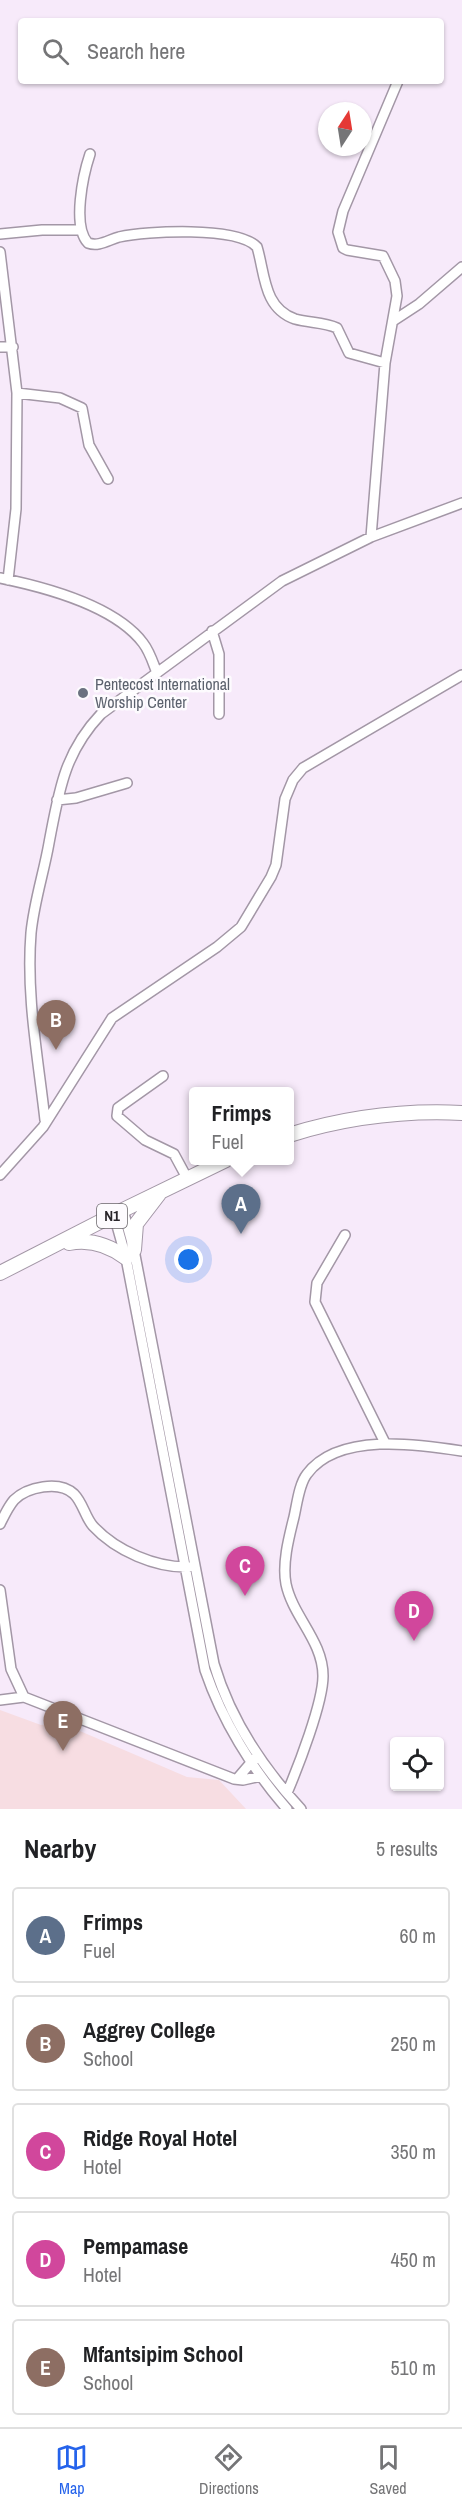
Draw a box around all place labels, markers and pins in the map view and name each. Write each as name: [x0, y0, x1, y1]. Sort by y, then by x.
place label: Pentecost International Worship Center: [95, 673, 230, 713]
marker: Pentecost International Worship Center: [76, 686, 90, 700]
pin: B: [36, 1000, 76, 1050]
pin: A: [222, 1184, 260, 1234]
pin: C: [226, 1546, 264, 1596]
pin: D: [394, 1592, 434, 1641]
pin: E: [44, 1702, 82, 1751]

